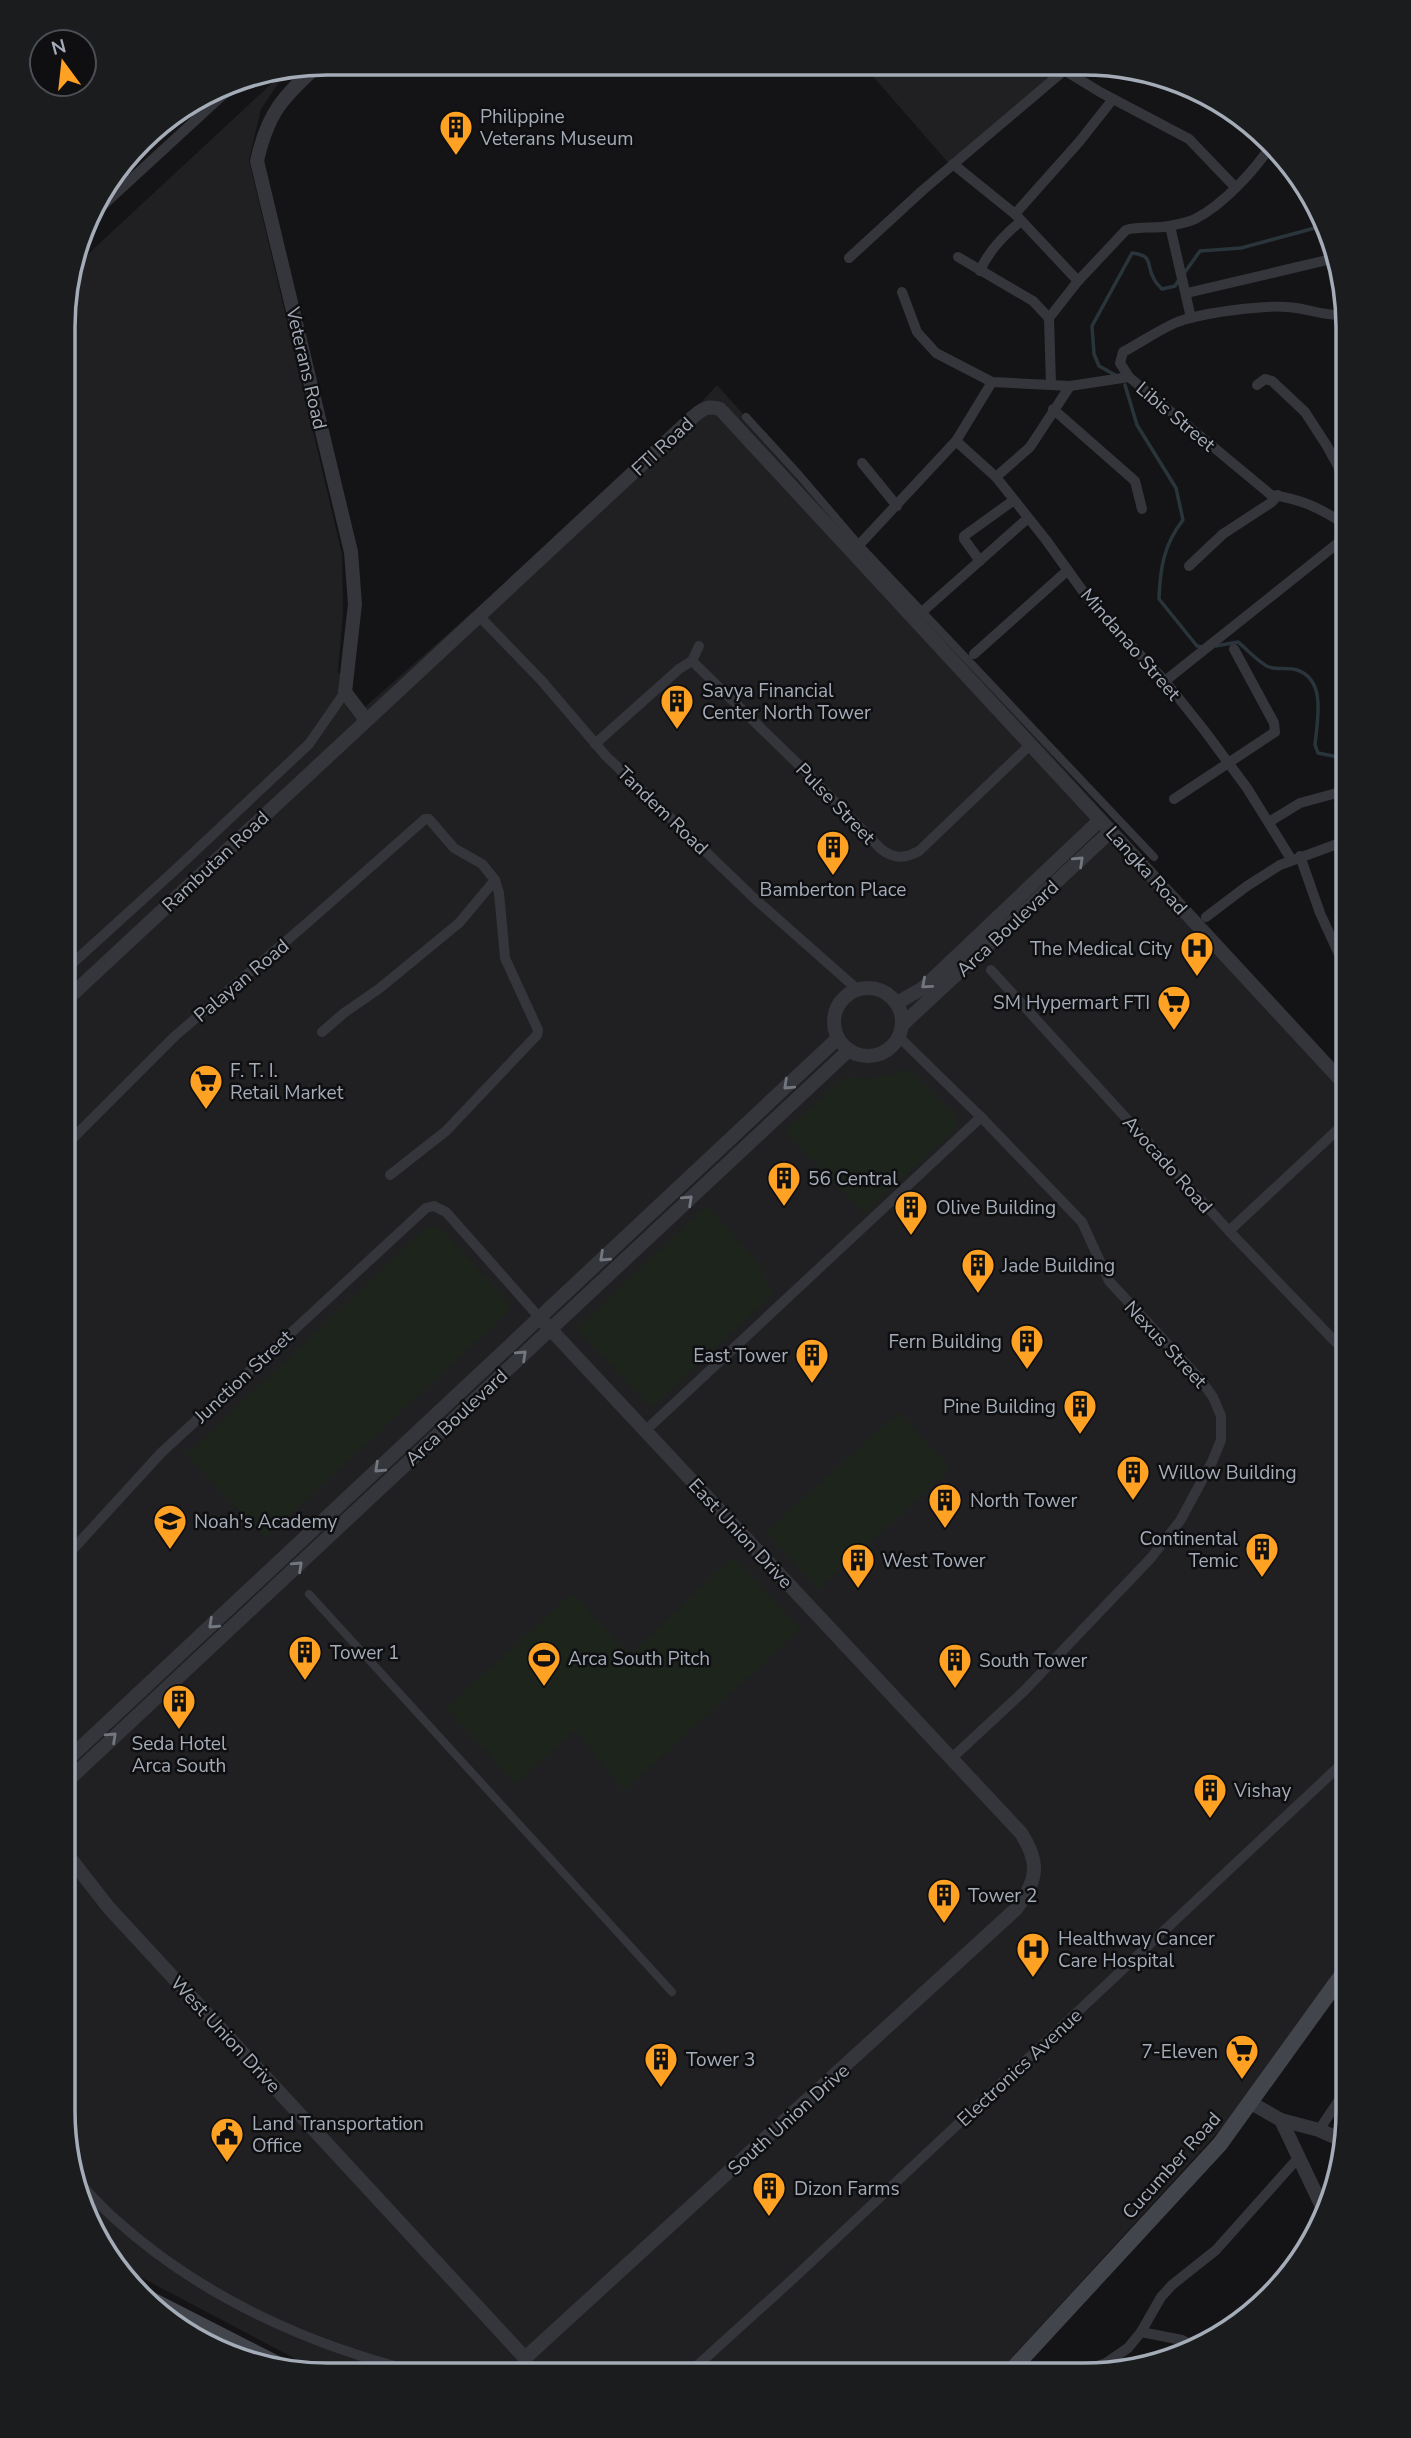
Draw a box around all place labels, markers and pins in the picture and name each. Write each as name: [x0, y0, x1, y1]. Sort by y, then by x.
place label: Philippine Veterans Museum: [479, 104, 633, 152]
building icon: Philippine Veterans Museum: [437, 108, 475, 157]
place label: Savya Financial Center North Tower: [702, 678, 871, 726]
building icon: Savya Financial Center North Tower: [658, 682, 696, 731]
building icon: Bamberton Place: [814, 828, 852, 877]
place label: Bamberton Place: [760, 877, 906, 903]
hospital icon: The Medical City: [1178, 929, 1216, 978]
place label: The Medical City: [1030, 936, 1172, 962]
supermarket icon: SM Hypermart FTI: [1155, 983, 1193, 1032]
place label: SM Hypermart FTI: [993, 990, 1150, 1016]
place label: F. T. I. Retail Market: [230, 1058, 344, 1106]
supermarket icon: F. T. I. Retail Market: [187, 1062, 225, 1111]
building icon: 56 Central: [765, 1159, 803, 1208]
place label: 56 Central: [808, 1166, 898, 1192]
building icon: Olive Building: [892, 1188, 930, 1237]
place label: Olive Building: [936, 1195, 1056, 1221]
building icon: Jade Building: [959, 1246, 997, 1295]
place label: Jade Building: [1001, 1253, 1115, 1279]
building icon: Fern Building: [1008, 1322, 1046, 1371]
place label: Fern Building: [889, 1329, 1002, 1355]
building icon: East Tower: [793, 1336, 831, 1385]
place label: East Tower: [693, 1343, 788, 1369]
building icon: Pine Building: [1061, 1387, 1099, 1436]
place label: Pine Building: [943, 1394, 1056, 1420]
building icon: Willow Building: [1114, 1453, 1152, 1502]
place label: Willow Building: [1158, 1460, 1297, 1486]
building icon: North Tower: [926, 1481, 964, 1530]
place label: North Tower: [970, 1488, 1078, 1514]
school or university icon: Noah's Academy: [151, 1502, 189, 1551]
place label: Noah's Academy: [194, 1509, 338, 1535]
place label: Continental Temic: [1139, 1526, 1238, 1574]
building icon: Continental Temic: [1243, 1530, 1281, 1579]
building icon: West Tower: [839, 1541, 877, 1590]
place label: West Tower: [882, 1548, 986, 1574]
building icon: Tower 1: [286, 1633, 324, 1682]
sports icon: Arca South Pitch: [525, 1639, 563, 1688]
place label: Tower 1: [330, 1640, 399, 1666]
building icon: South Tower: [936, 1641, 974, 1690]
place label: Arca South Pitch: [568, 1646, 710, 1672]
place label: South Tower: [979, 1648, 1088, 1674]
building icon: Seda Hotel Arca South: [160, 1682, 198, 1731]
place label: Seda Hotel Arca South: [131, 1731, 227, 1779]
building icon: Vishay: [1191, 1771, 1229, 1820]
place label: Vishay: [1233, 1778, 1291, 1804]
building icon: Tower 2: [925, 1876, 963, 1925]
place label: Tower 2: [968, 1883, 1037, 1909]
place label: Healthway Cancer Care Hospital: [1058, 1926, 1215, 1974]
hospital icon: Healthway Cancer Care Hospital: [1014, 1930, 1052, 1979]
supermarket icon: 7-Eleven: [1223, 2032, 1261, 2081]
place label: 7-Eleven: [1141, 2039, 1218, 2065]
building icon: Tower 3: [642, 2040, 680, 2089]
place label: Tower 3: [686, 2047, 755, 2073]
place label: Land Transportation Office: [252, 2111, 424, 2159]
public building icon: Land Transportation Office: [208, 2115, 246, 2164]
building icon: Dizon Farms: [750, 2169, 788, 2218]
place label: Dizon Farms: [794, 2176, 900, 2202]

